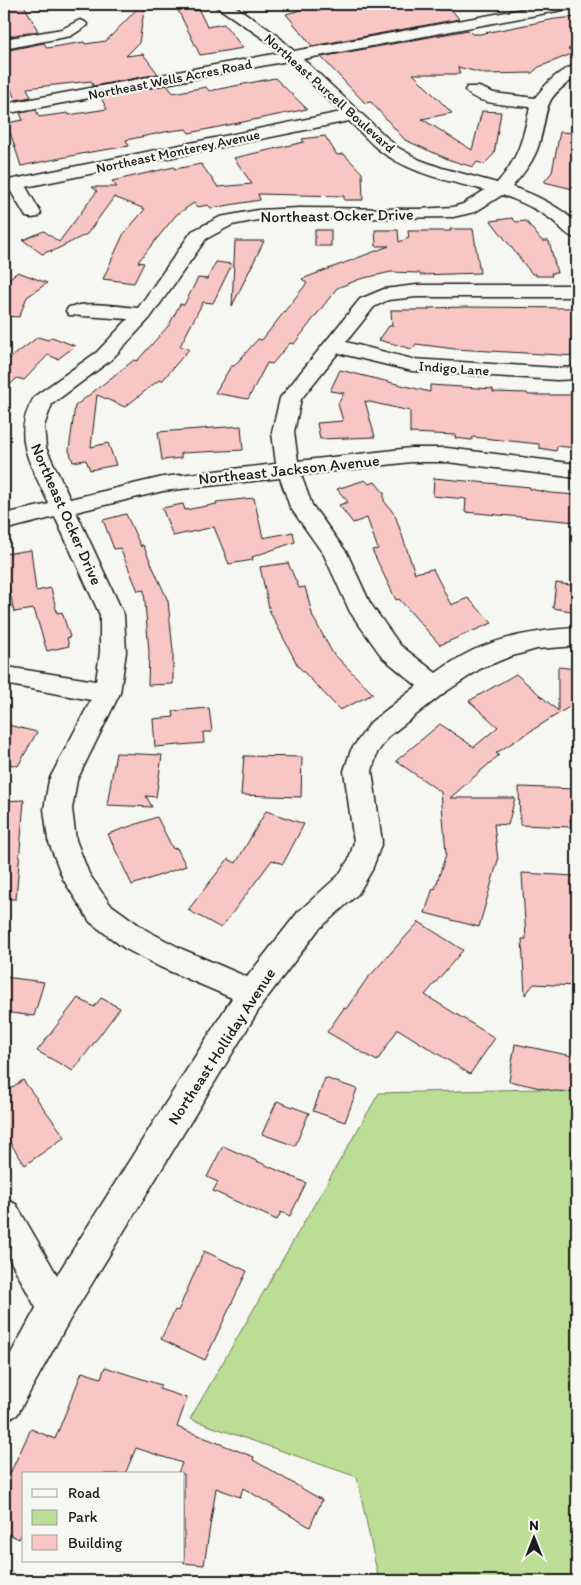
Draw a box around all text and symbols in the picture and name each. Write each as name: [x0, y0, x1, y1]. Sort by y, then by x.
street label: Northeast Purcell Boulevard: [261, 30, 399, 157]
street label: Northeast Wells Acres Road: [87, 55, 254, 104]
street label: Northeast Monterey Avenue: [95, 126, 262, 177]
street label: Northeast Ocker Drive: [260, 205, 414, 226]
street label: Indigo Lane: [418, 358, 490, 379]
street label: Northeast Ocker Drive: [27, 440, 106, 588]
street label: Northeast Jackson Avenue: [198, 451, 381, 488]
street label: Northeast Holliday Avenue: [164, 964, 279, 1128]
legend: [22, 1472, 185, 1562]
text: Road: [68, 1484, 101, 1502]
text: Park: [68, 1508, 98, 1526]
north arrow: [508, 1512, 558, 1562]
text: N: [529, 1517, 539, 1534]
text: Building: [68, 1534, 122, 1552]

